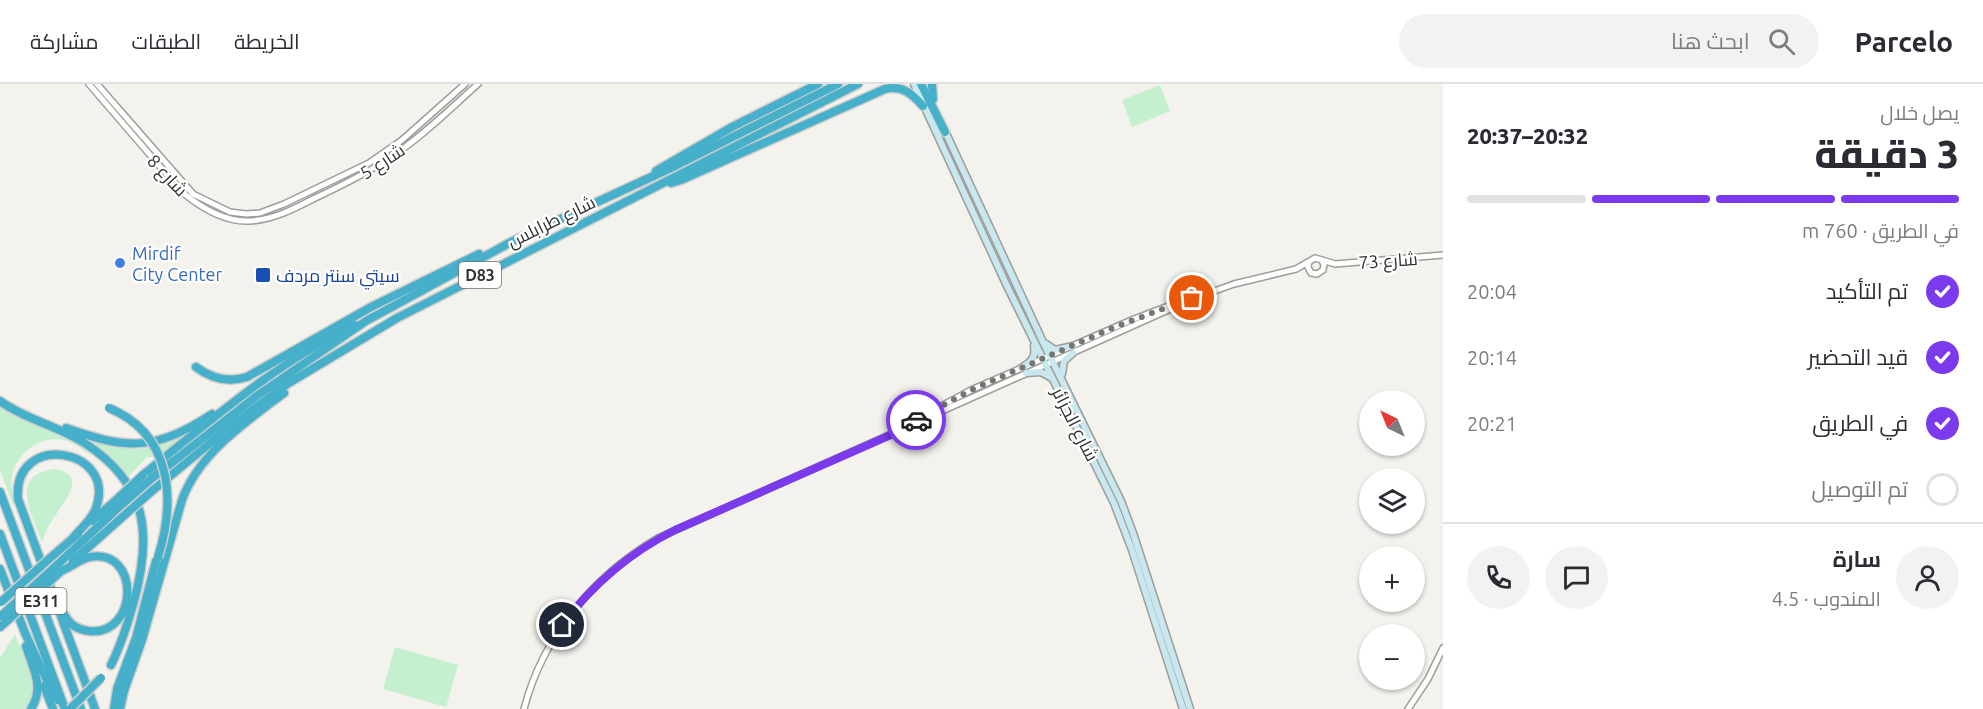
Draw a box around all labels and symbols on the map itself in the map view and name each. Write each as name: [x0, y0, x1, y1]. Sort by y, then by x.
street label: شارع 5: [356, 139, 410, 185]
street label: شارع 8: [142, 150, 192, 202]
street label: شارع طرابلس: [504, 191, 600, 254]
place label: Mirdif City Center: [132, 243, 223, 284]
street label: شارع 73: [1358, 248, 1418, 275]
marker: Mirdif City Center: [113, 256, 127, 270]
road number: D83: [459, 262, 501, 288]
place label: سيتي سنتر مردف: [276, 265, 400, 290]
marker: سيتي سنتر مردف: [254, 266, 272, 284]
pin: [1166, 272, 1217, 323]
street label: شارع الجزائر: [1046, 383, 1103, 466]
courier: [886, 390, 946, 450]
north arrow: [1359, 390, 1425, 456]
road number: E311: [15, 588, 66, 614]
pin: [536, 599, 587, 650]

